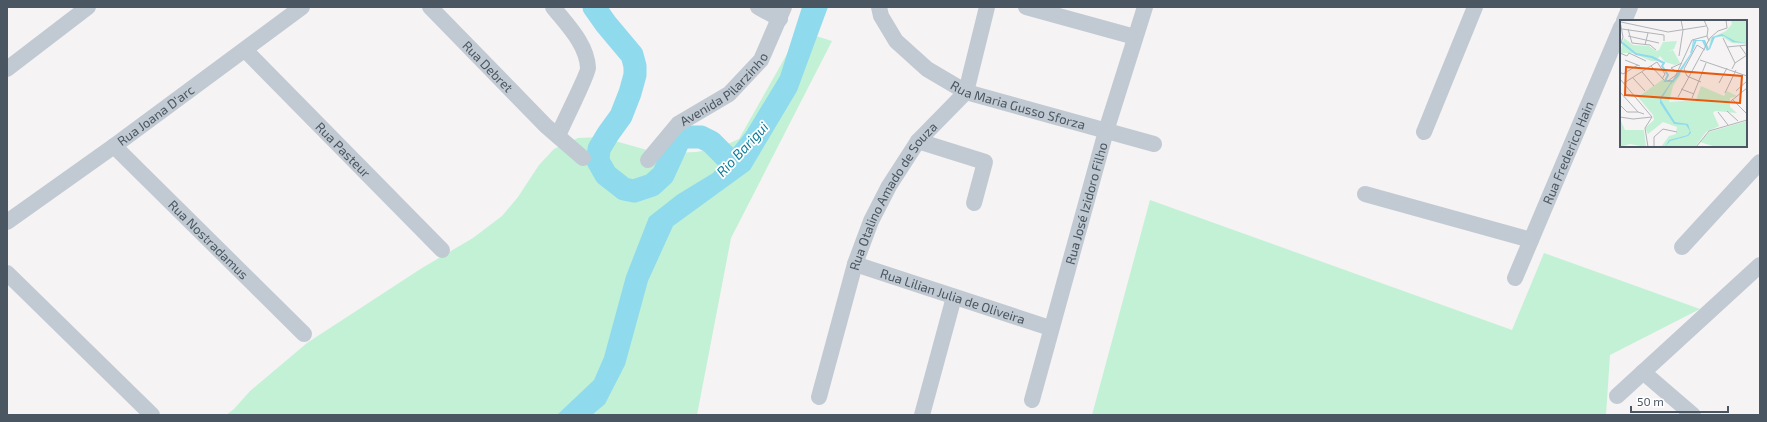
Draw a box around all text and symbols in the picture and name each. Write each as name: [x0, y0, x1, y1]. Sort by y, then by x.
inset map: [1620, 20, 1747, 147]
street label: Rua Debret: [459, 37, 517, 96]
street label: Avenida Pilarzinho: [677, 50, 771, 129]
street label: Rua Maria Gusso Sforza: [948, 77, 1087, 133]
street label: Rua Joana D'arc: [114, 82, 197, 149]
street label: Rua Frederico Hain: [1539, 99, 1597, 207]
water label: Rio Barigui: [713, 118, 772, 180]
street label: Rua Otalino Amado de Souza: [846, 118, 940, 272]
street label: Rua Pasteur: [312, 119, 374, 181]
street label: Rua José Izidoro Filho: [1062, 140, 1111, 266]
street label: Rua Nostradamus: [165, 197, 252, 283]
street label: Rua Lilian Julia de Oliveira: [878, 265, 1027, 327]
scale bar: [1631, 388, 1728, 414]
text: 50 m: [1637, 394, 1664, 408]

